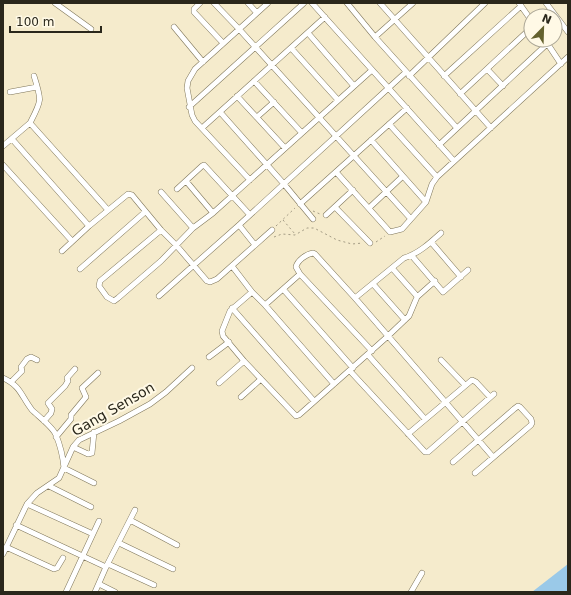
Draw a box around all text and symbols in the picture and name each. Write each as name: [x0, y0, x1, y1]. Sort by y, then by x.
scale bar: [10, 8, 101, 34]
north arrow: [523, 8, 563, 48]
text: N: [540, 11, 553, 27]
text: 100 m: [16, 15, 54, 29]
street label: Gang Senson: [69, 379, 157, 439]

